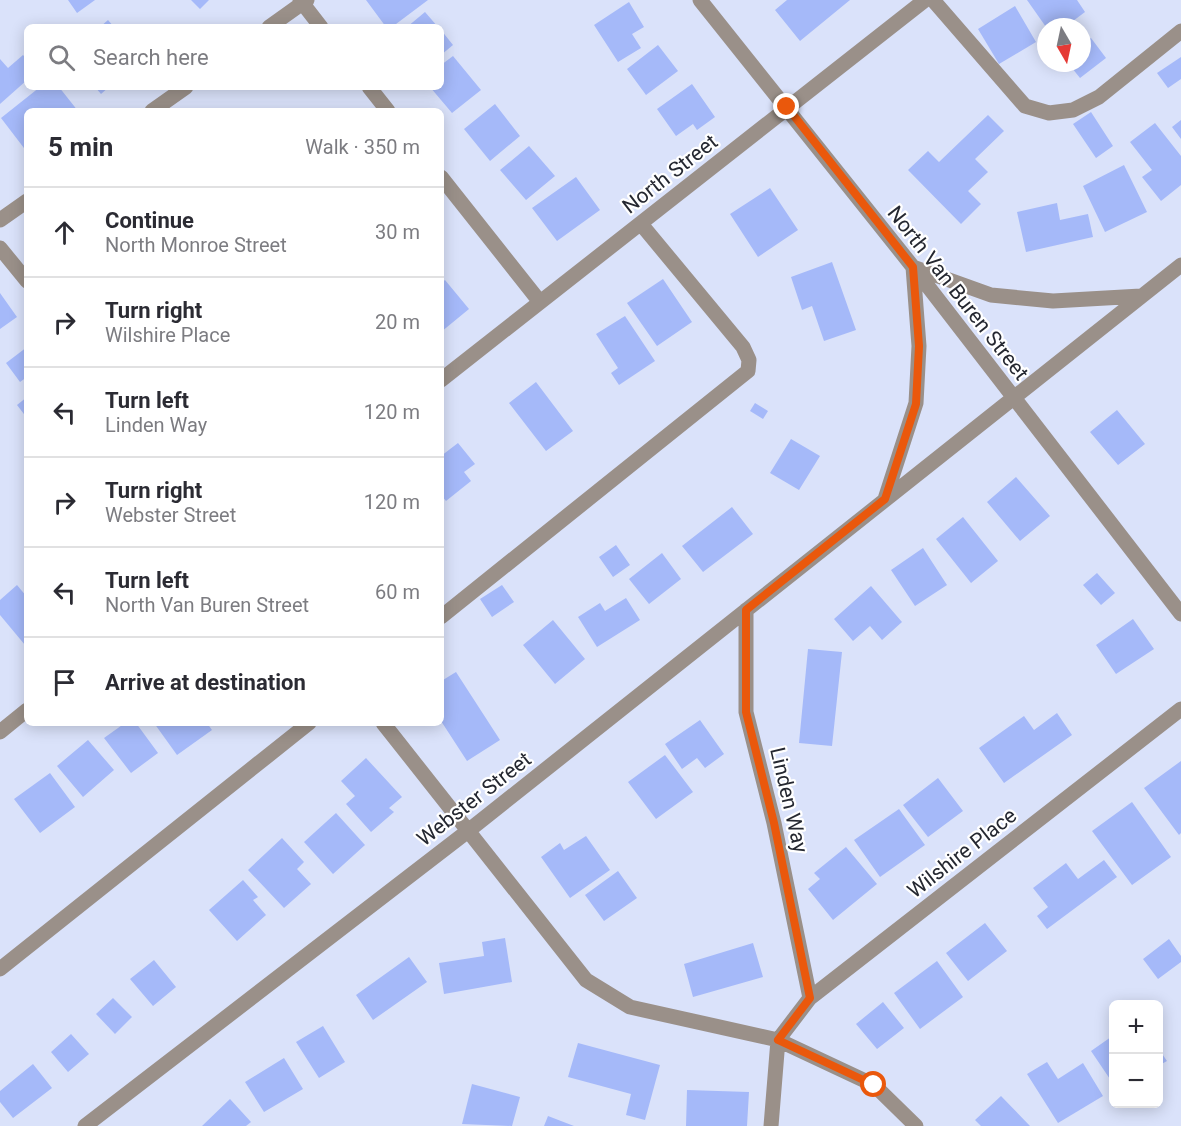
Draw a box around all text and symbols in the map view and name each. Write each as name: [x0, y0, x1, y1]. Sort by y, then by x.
north arrow: [1037, 18, 1091, 72]
search box: [24, 24, 444, 90]
icon: search: [45, 41, 78, 74]
text: Search here: [93, 45, 209, 70]
route end: [773, 93, 799, 119]
street label: North Street: [618, 129, 722, 218]
text: 5 min: [48, 132, 113, 162]
text: Walk · 350 m: [305, 135, 420, 159]
street label: North Van Buren Street: [883, 201, 1033, 385]
text: Continue: [105, 208, 194, 233]
icon: ahead: [48, 216, 81, 249]
text: 30 m: [375, 220, 420, 244]
text: North Monroe Street: [105, 233, 287, 257]
text: Turn right: [105, 298, 202, 323]
icon: right: [48, 306, 81, 339]
text: 20 m: [375, 310, 420, 334]
text: Wilshire Place: [105, 323, 230, 347]
text: Turn left: [105, 388, 189, 413]
icon: left: [48, 396, 81, 429]
text: 120 m: [364, 400, 420, 424]
text: Linden Way: [105, 413, 207, 437]
text: Turn right: [105, 478, 202, 503]
icon: right: [48, 486, 81, 519]
text: 120 m: [364, 490, 420, 514]
text: Webster Street: [105, 503, 236, 527]
text: Turn left: [105, 568, 189, 593]
icon: left: [48, 576, 81, 609]
text: 60 m: [375, 580, 420, 604]
text: North Van Buren Street: [105, 593, 309, 617]
icon: arrive: [48, 666, 81, 699]
text: Arrive at destination: [105, 670, 306, 695]
street label: Linden Way: [765, 745, 813, 855]
street label: Webster Street: [412, 747, 536, 851]
street label: Wilshire Place: [903, 803, 1021, 903]
map controls: [1109, 1000, 1163, 1108]
button: +: [1109, 1000, 1163, 1054]
button: −: [1109, 1054, 1163, 1108]
route start: [860, 1071, 886, 1097]

